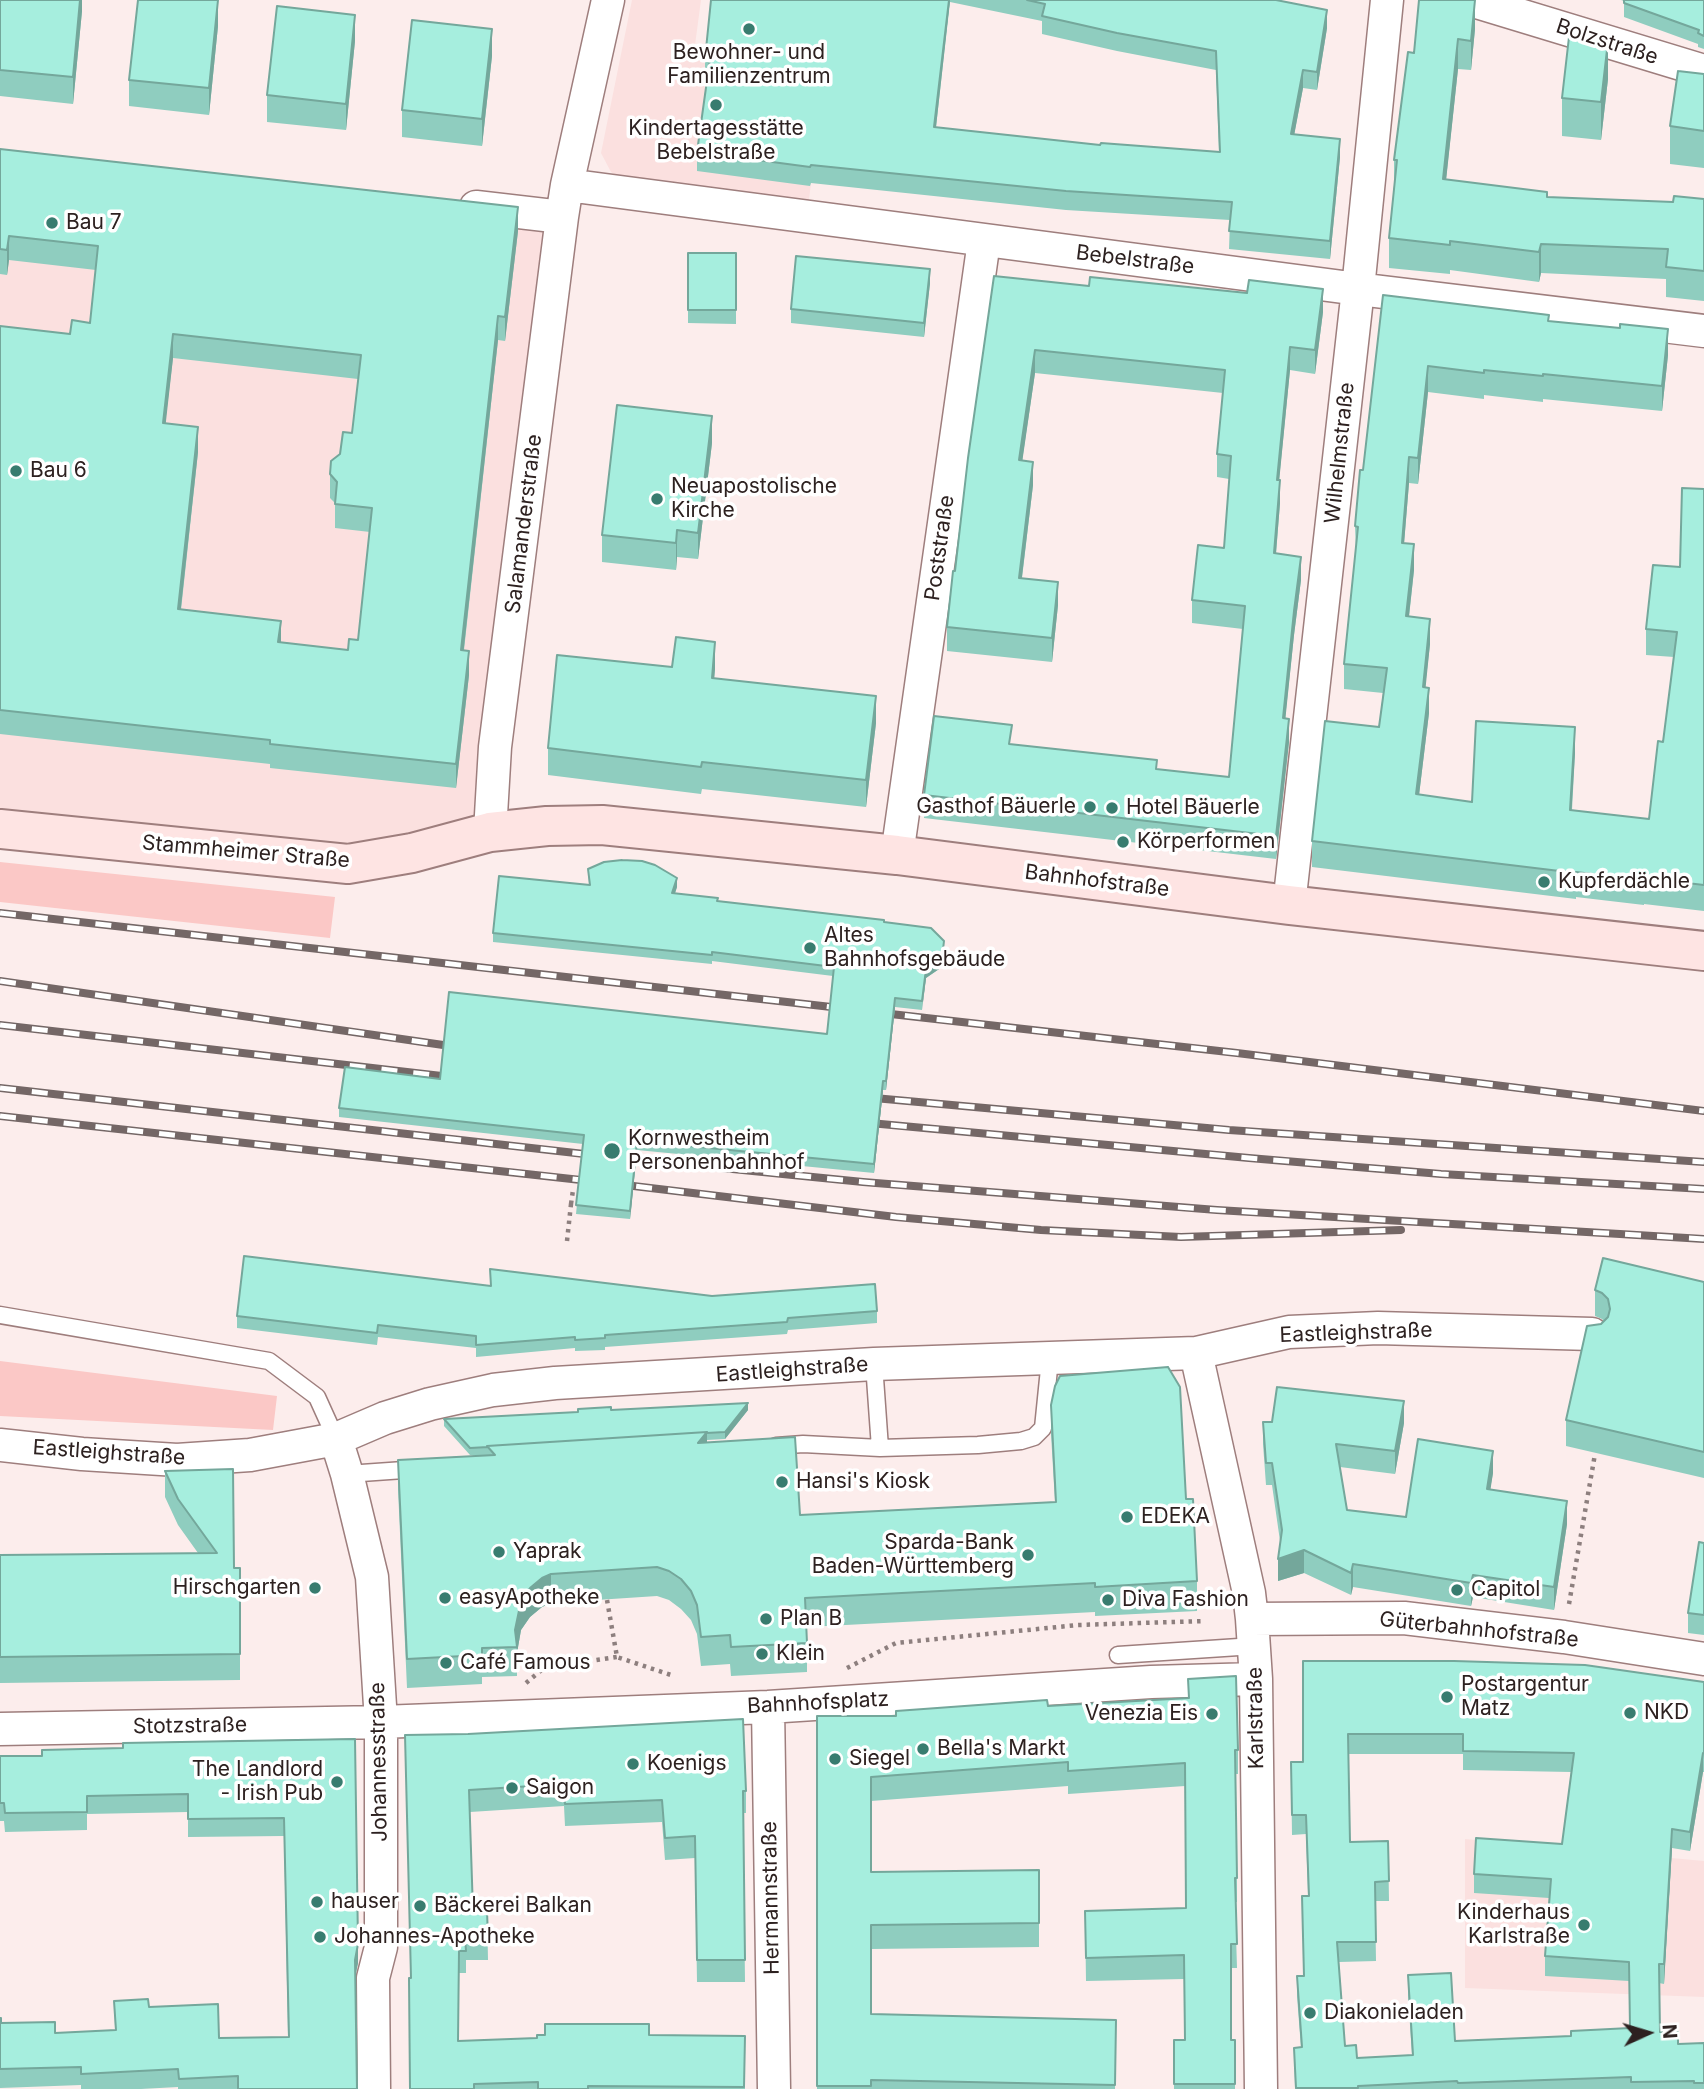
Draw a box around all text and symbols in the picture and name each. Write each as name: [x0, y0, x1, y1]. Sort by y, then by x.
street label: Bolzstraße: [1553, 14, 1661, 70]
marker: Bewohner- und Familienzentrum: [741, 21, 757, 37]
place label: Bewohner- und Familienzentrum: [667, 40, 831, 90]
marker: Kindertagesstätte Bebelstraße: [708, 97, 724, 113]
place label: Kindertagesstätte Bebelstraße: [628, 116, 804, 166]
place label: Bau 7: [66, 210, 122, 236]
marker: Bau 7: [44, 215, 60, 231]
street label: Bebelstraße: [1074, 240, 1196, 280]
street label: Wilhelmstraße: [1320, 381, 1360, 525]
street label: Salamanderstraße: [500, 433, 548, 615]
place label: Bau 6: [30, 458, 87, 484]
marker: Bau 6: [8, 463, 24, 479]
place label: Neuapostolische Kirche: [671, 474, 837, 524]
marker: Neuapostolische Kirche: [649, 491, 665, 507]
street label: Poststraße: [920, 494, 960, 602]
place label: Gasthof Bäuerle: [916, 794, 1076, 820]
place label: Hotel Bäuerle: [1126, 795, 1260, 821]
marker: Gasthof Bäuerle: [1082, 799, 1098, 815]
marker: Hotel Bäuerle: [1104, 800, 1120, 816]
place label: Körperformen: [1137, 829, 1275, 855]
street label: Stammheimer Straße: [141, 830, 351, 874]
marker: Körperformen: [1115, 834, 1131, 850]
street label: Bahnhofstraße: [1023, 860, 1171, 902]
place label: Kupferdächle: [1558, 869, 1690, 895]
marker: Kupferdächle: [1536, 874, 1552, 890]
place label: Altes Bahnhofsgebäude: [824, 923, 1005, 973]
marker: Altes Bahnhofsgebäude: [802, 940, 818, 956]
place label: Kornwestheim Personenbahnhof: [628, 1126, 805, 1176]
marker: Kornwestheim Personenbahnhof: [602, 1141, 622, 1161]
street label: Eastleighstraße: [1279, 1318, 1433, 1348]
street label: Eastleighstraße: [715, 1352, 869, 1388]
street label: Eastleighstraße: [32, 1435, 186, 1471]
place label: Hansi's Kiosk: [796, 1469, 930, 1495]
marker: Hansi's Kiosk: [774, 1474, 790, 1490]
place label: EDEKA: [1141, 1504, 1210, 1530]
marker: EDEKA: [1119, 1509, 1135, 1525]
place label: Sparda-Bank Baden-Württemberg: [812, 1530, 1014, 1580]
place label: Yaprak: [513, 1539, 582, 1565]
marker: Yaprak: [491, 1544, 507, 1560]
marker: Sparda-Bank Baden-Württemberg: [1020, 1547, 1036, 1563]
place label: Hirschgarten: [173, 1575, 301, 1601]
place label: Capitol: [1471, 1577, 1540, 1603]
marker: Hirschgarten: [307, 1580, 323, 1596]
marker: Capitol: [1449, 1582, 1465, 1598]
place label: easyApotheke: [459, 1585, 599, 1611]
place label: Diva Fashion: [1122, 1587, 1249, 1613]
marker: easyApotheke: [437, 1590, 453, 1606]
marker: Diva Fashion: [1100, 1592, 1116, 1608]
place label: Plan B: [780, 1606, 842, 1632]
street label: Güterbahnhofstraße: [1378, 1607, 1580, 1653]
marker: Plan B: [758, 1611, 774, 1627]
place label: Klein: [776, 1641, 825, 1667]
marker: Klein: [754, 1646, 770, 1662]
place label: Café Famous: [460, 1650, 591, 1676]
marker: Café Famous: [438, 1655, 454, 1671]
street label: Karlstraße: [1243, 1667, 1269, 1769]
place label: Postargentur Matz: [1461, 1672, 1589, 1722]
street label: Johannesstraße: [365, 1682, 393, 1842]
street label: Bahnhofsplatz: [746, 1687, 890, 1719]
marker: Postargentur Matz: [1439, 1689, 1455, 1705]
place label: NKD: [1644, 1700, 1689, 1726]
place label: Venezia Eis: [1085, 1701, 1198, 1727]
marker: NKD: [1622, 1705, 1638, 1721]
marker: Venezia Eis: [1204, 1706, 1220, 1722]
street label: Stotzstraße: [133, 1712, 247, 1740]
place label: Bella's Markt: [937, 1736, 1066, 1762]
marker: Bella's Markt: [915, 1741, 931, 1757]
place label: Siegel: [849, 1746, 910, 1772]
place label: Koenigs: [647, 1751, 727, 1777]
marker: Siegel: [827, 1751, 843, 1767]
marker: Koenigs: [625, 1756, 641, 1772]
place label: The Landlord - Irish Pub: [192, 1757, 323, 1807]
marker: The Landlord - Irish Pub: [329, 1774, 345, 1790]
place label: Saigon: [526, 1775, 594, 1801]
marker: Saigon: [504, 1780, 520, 1796]
street label: Hermannstraße: [757, 1821, 785, 1975]
place label: hauser: [331, 1889, 399, 1915]
place label: Bäckerei Balkan: [434, 1893, 592, 1919]
marker: hauser: [309, 1894, 325, 1910]
marker: Bäckerei Balkan: [412, 1898, 428, 1914]
place label: Kinderhaus Karlstraße: [1457, 1900, 1570, 1950]
marker: Kinderhaus Karlstraße: [1576, 1917, 1592, 1933]
place label: Johannes-Apotheke: [334, 1924, 535, 1950]
marker: Johannes-Apotheke: [312, 1929, 328, 1945]
north arrow: [1613, 1998, 1683, 2068]
place label: Diakonieladen: [1324, 2000, 1464, 2026]
marker: Diakonieladen: [1302, 2005, 1318, 2021]
text: N: [1657, 2023, 1681, 2040]

